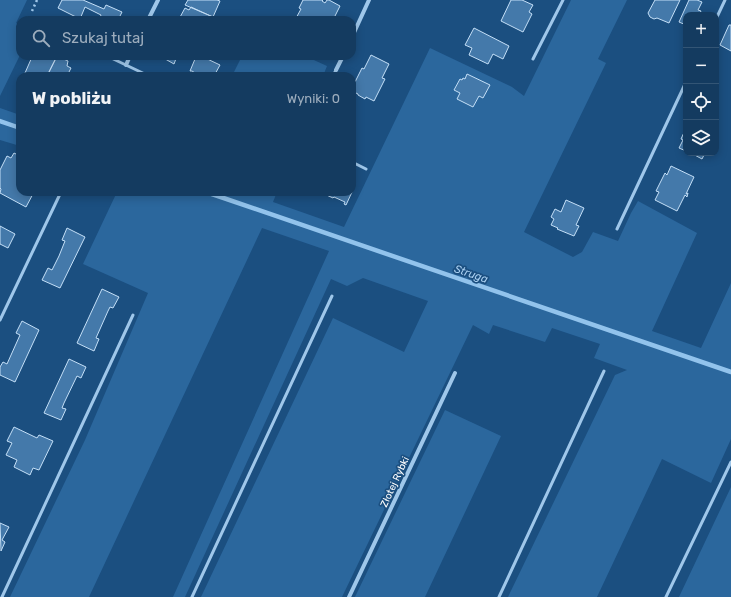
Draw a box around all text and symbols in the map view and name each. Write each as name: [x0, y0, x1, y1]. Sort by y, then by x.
map controls: [683, 12, 719, 156]
button: +: [683, 12, 719, 48]
search box: [16, 16, 356, 60]
icon: search: [30, 27, 52, 49]
text: Szukaj tutaj: [62, 29, 144, 47]
button: −: [683, 48, 719, 84]
button: locate: [683, 84, 719, 120]
text: W pobliżu: [32, 88, 111, 108]
text: Wyniki: 0: [287, 91, 340, 106]
button: layers: [683, 120, 719, 156]
water label: Struga: [452, 262, 490, 286]
street label: Złotej Rybki: [378, 455, 412, 509]

